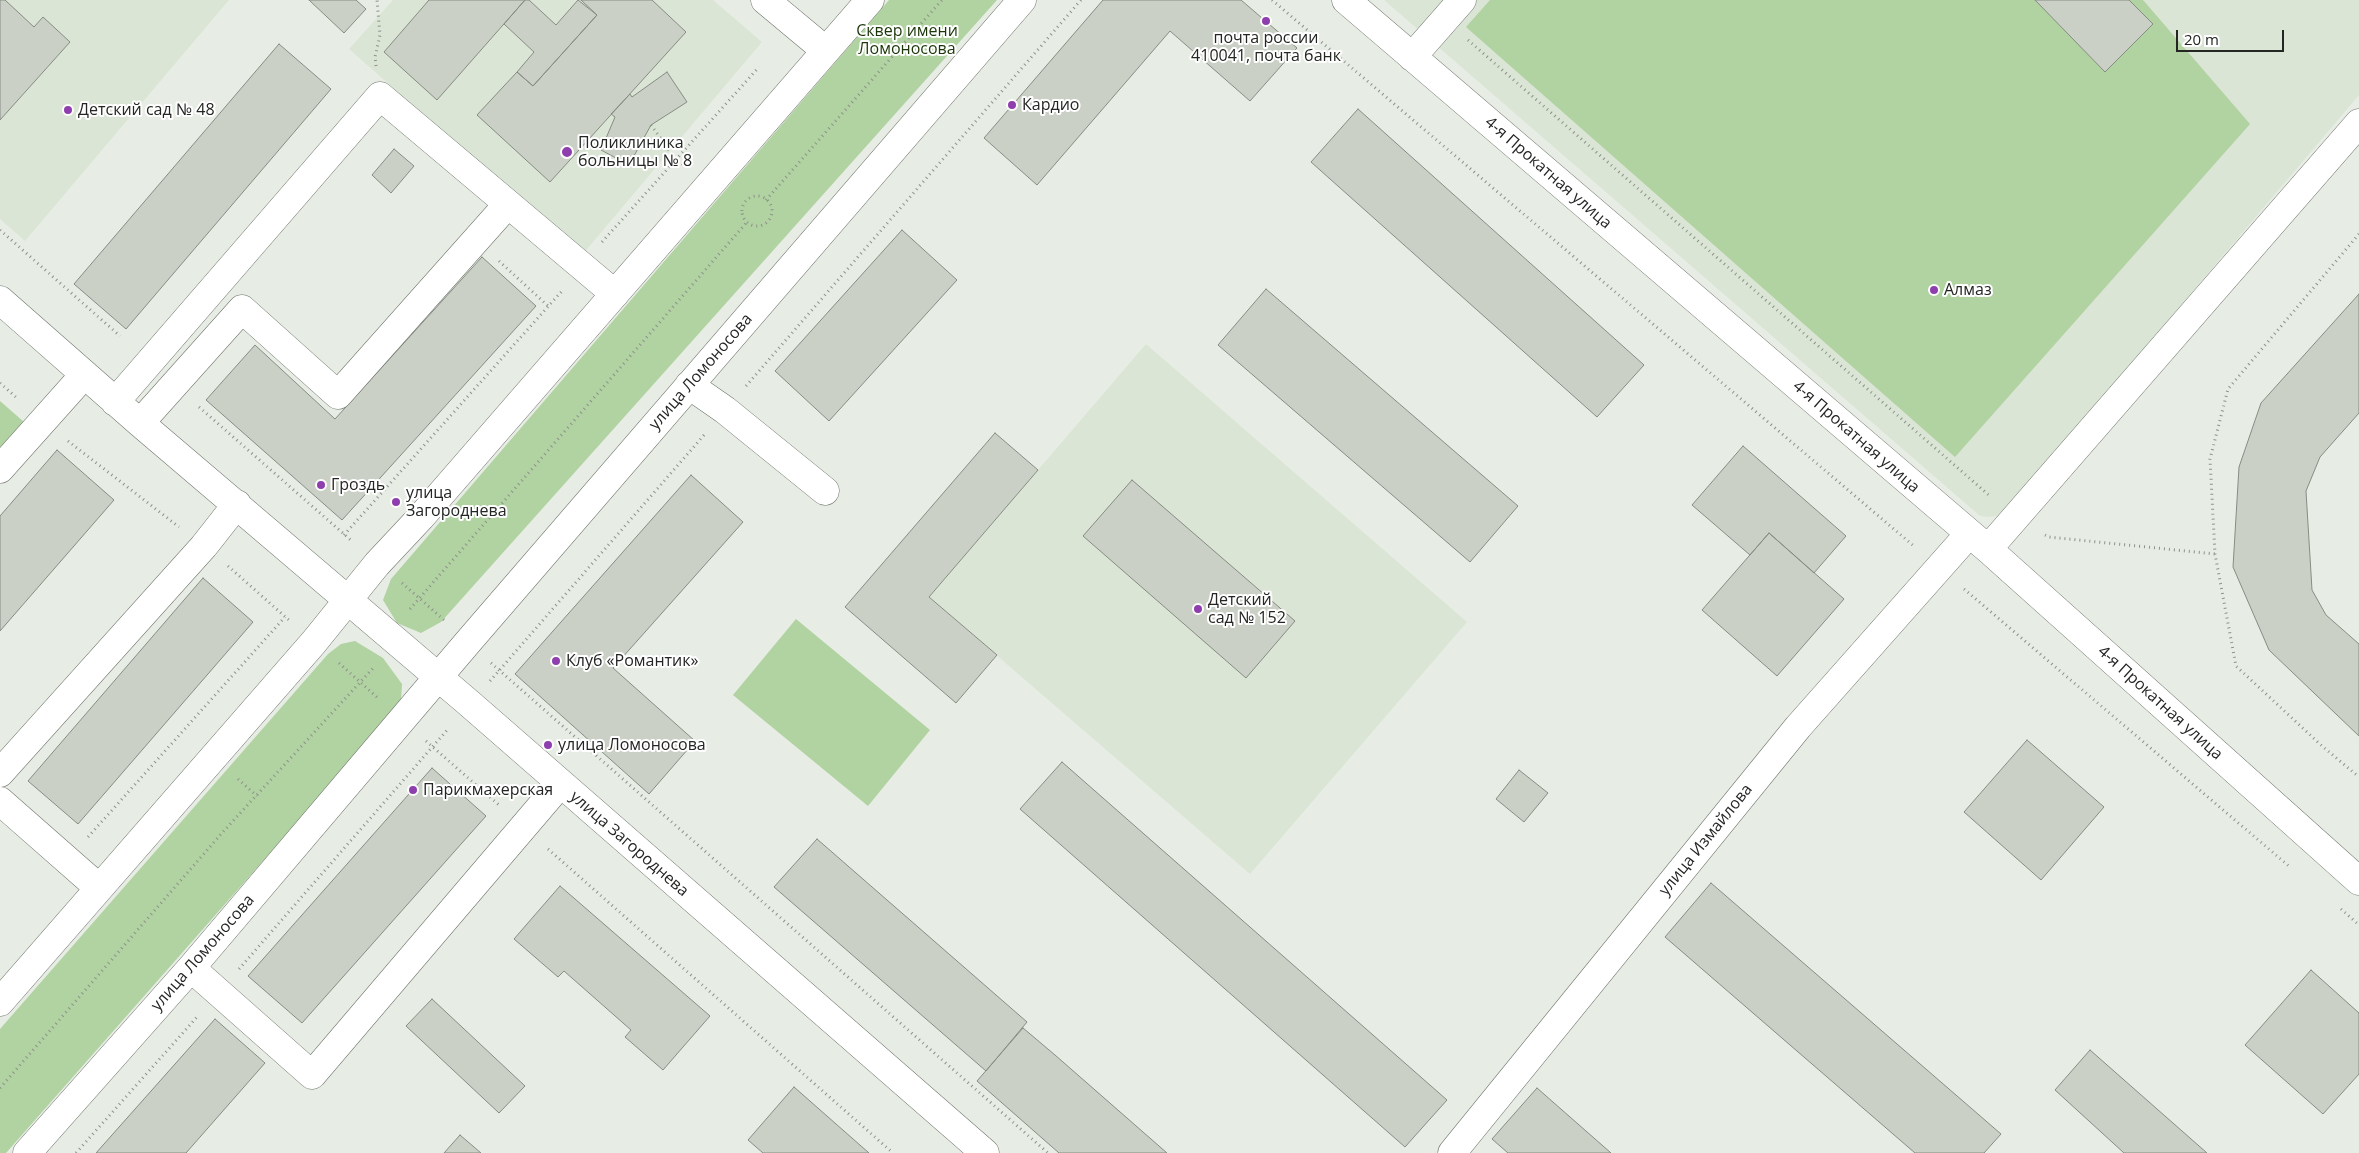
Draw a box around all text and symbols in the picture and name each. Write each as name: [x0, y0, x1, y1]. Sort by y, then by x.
marker: почта россии 410041, почта банк: [1260, 15, 1272, 27]
scale bar: [2179, 20, 2286, 52]
park label: Сквер имени Ломоносова: [856, 21, 958, 59]
place label: почта россии 410041, почта банк: [1191, 28, 1341, 66]
text: 20 m: [2184, 29, 2219, 49]
place label: Кардио: [1022, 95, 1079, 115]
marker: Кардио: [1006, 99, 1018, 111]
place label: Детский сад № 48: [78, 100, 215, 120]
marker: Детский сад № 48: [62, 104, 74, 116]
street label: 4-я Прокатная улица: [1481, 113, 1615, 233]
place label: Поликлиника больницы № 8: [578, 133, 692, 171]
marker: Поликлиника больницы № 8: [560, 145, 574, 159]
place label: Алмаз: [1944, 280, 1992, 300]
marker: Алмаз: [1928, 284, 1940, 296]
street label: улица Ломоносова: [645, 310, 757, 434]
street label: 4-я Прокатная улица: [1789, 377, 1923, 497]
place label: Гроздь: [331, 475, 385, 495]
marker: Гроздь: [315, 479, 327, 491]
place label: улица Загороднева: [406, 483, 507, 521]
marker: улица Загороднева: [390, 496, 402, 508]
place label: Детский сад № 152: [1208, 590, 1286, 628]
marker: Детский сад № 152: [1192, 603, 1204, 615]
street label: 4-я Прокатная улица: [2094, 642, 2226, 764]
place label: Клуб «Романтик»: [566, 651, 698, 671]
marker: Клуб «Романтик»: [550, 655, 562, 667]
place label: улица Ломоносова: [558, 735, 706, 755]
marker: улица Ломоносова: [542, 739, 554, 751]
place label: Парикмахерская: [423, 780, 553, 800]
street label: улица Измайлова: [1655, 780, 1757, 900]
marker: Парикмахерская: [407, 784, 419, 796]
street label: улица Загороднева: [566, 787, 692, 901]
street label: улица Ломоносова: [147, 891, 259, 1015]

